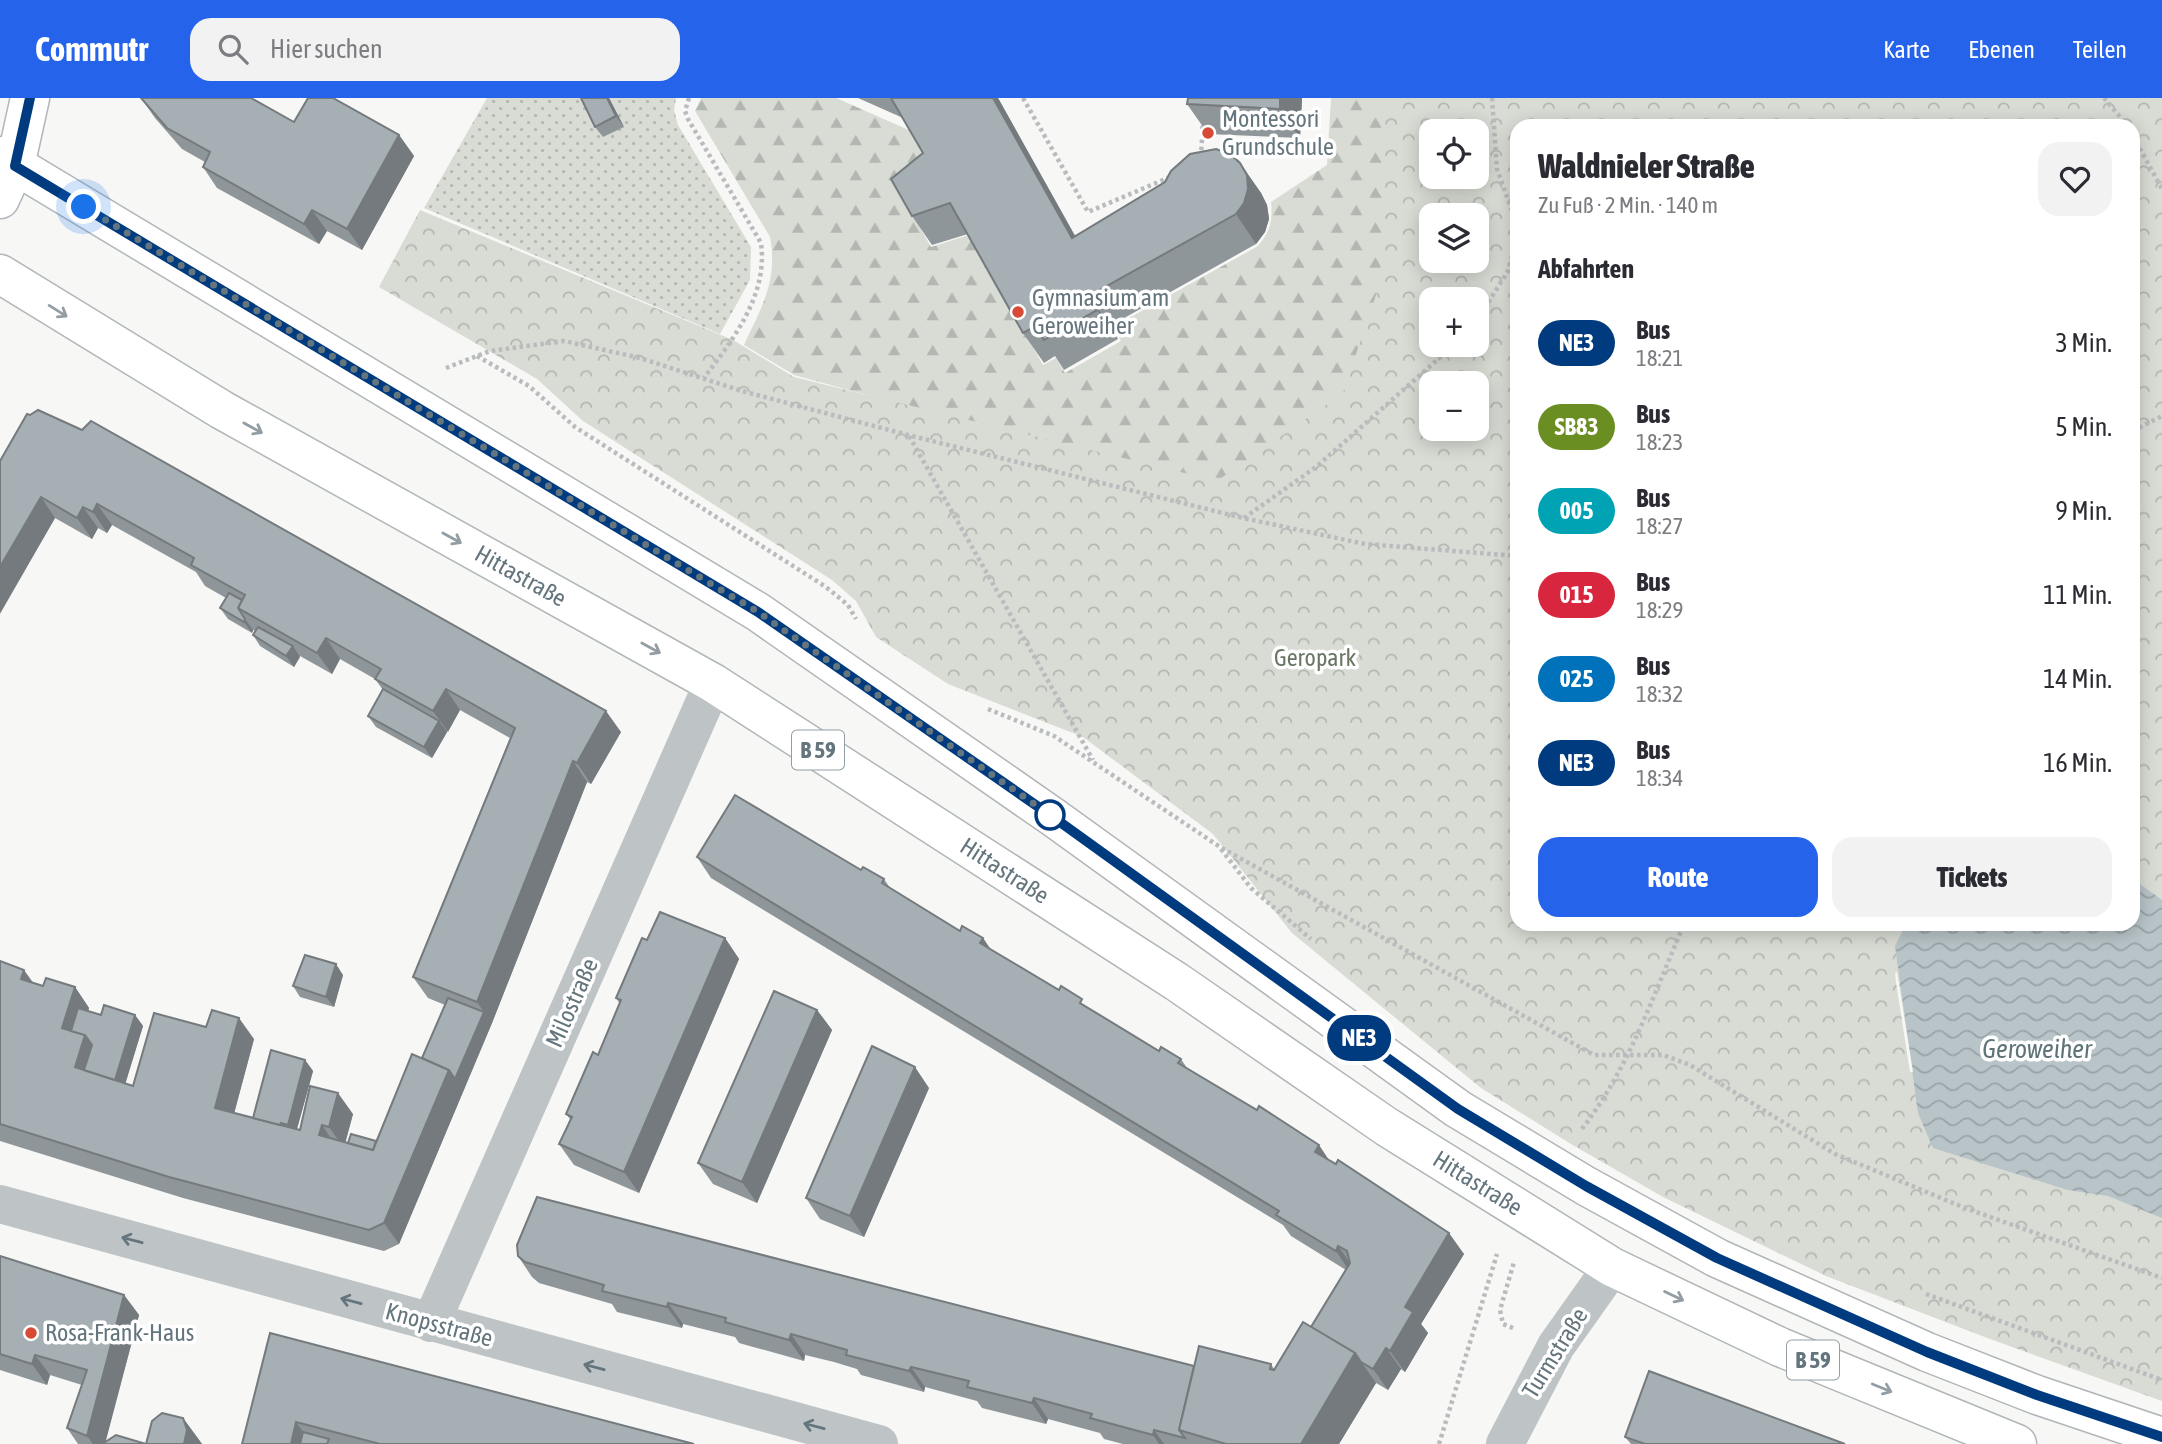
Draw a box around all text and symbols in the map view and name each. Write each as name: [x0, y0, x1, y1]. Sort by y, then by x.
search box: [190, 18, 680, 81]
text: Commutr: [35, 30, 148, 68]
icon: search: [214, 30, 252, 68]
text: Hier suchen: [270, 34, 383, 64]
text: Karte: [1883, 36, 1930, 63]
text: Ebenen: [1968, 36, 2035, 63]
text: Teilen: [2073, 36, 2127, 63]
place label: Montessori Grundschule: [1222, 105, 1334, 160]
map controls: [1419, 119, 1489, 441]
button: locate: [1419, 119, 1489, 189]
marker: Montessori Grundschule: [1200, 125, 1216, 141]
button: heart: [2038, 142, 2112, 216]
text: Waldnieler Straße: [1538, 147, 1755, 185]
your location: [66, 189, 101, 224]
text: Zu Fuß · 2 Min. · 140 m: [1538, 192, 1718, 218]
button: layers: [1419, 203, 1489, 273]
text: Abfahrten: [1538, 254, 1634, 284]
place label: Gymnasium am Geroweiher: [1032, 284, 1169, 339]
button: +: [1419, 287, 1489, 357]
one-way arrow: [47, 304, 67, 318]
marker: Gymnasium am Geroweiher: [1010, 304, 1026, 320]
text: Bus: [1636, 315, 1670, 345]
text: 3 Min.: [2056, 328, 2112, 358]
text: NE3: [1559, 329, 1594, 356]
text: 18:21: [1636, 345, 1683, 371]
button: −: [1419, 371, 1489, 441]
text: Bus: [1636, 399, 1670, 429]
text: 5 Min.: [2056, 412, 2112, 442]
text: SB83: [1554, 413, 1599, 440]
one-way arrow: [242, 421, 263, 435]
text: 18:23: [1636, 429, 1683, 455]
text: Bus: [1636, 483, 1670, 513]
text: 9 Min.: [2056, 496, 2112, 526]
text: 005: [1560, 497, 1593, 524]
text: 18:27: [1636, 513, 1683, 539]
one-way arrow: [441, 532, 462, 545]
street label: Hittastraße: [471, 540, 571, 612]
text: Bus: [1636, 567, 1670, 597]
text: 11 Min.: [2043, 580, 2112, 610]
text: 015: [1560, 581, 1593, 608]
text: 18:29: [1636, 597, 1683, 623]
one-way arrow: [640, 642, 661, 655]
park label: Geropark: [1274, 644, 1357, 671]
text: Bus: [1636, 651, 1670, 681]
text: 14 Min.: [2043, 664, 2112, 694]
text: 025: [1560, 665, 1593, 692]
text: 18:32: [1636, 681, 1683, 707]
road number: B 59: [792, 730, 844, 770]
text: Bus: [1636, 735, 1670, 765]
text: 16 Min.: [2043, 748, 2112, 778]
text: NE3: [1559, 749, 1594, 776]
text: 18:34: [1636, 765, 1683, 791]
unlabelled marker: [1035, 800, 1065, 830]
street label: Hittastraße: [956, 832, 1054, 909]
button: Route: [1538, 837, 1818, 917]
button: Tickets: [1832, 837, 2112, 917]
street label: Milostraße: [540, 954, 603, 1051]
line badge: NE3: [1319, 1015, 1399, 1061]
text: NE3: [1341, 1024, 1377, 1051]
water label: Geroweiher: [1982, 1034, 2093, 1064]
street label: Hittastraße: [1428, 1145, 1527, 1221]
one-way arrow: [121, 1233, 143, 1246]
one-way arrow: [1663, 1290, 1684, 1303]
one-way arrow: [340, 1293, 362, 1306]
street label: Knopsstraße: [383, 1297, 496, 1352]
street label: Turmstraße: [1516, 1303, 1593, 1403]
place label: Rosa-Frank-Haus: [45, 1319, 194, 1346]
marker: Rosa-Frank-Haus: [23, 1325, 39, 1341]
road number: B 59: [1787, 1340, 1839, 1380]
one-way arrow: [583, 1360, 606, 1373]
one-way arrow: [1870, 1383, 1892, 1396]
one-way arrow: [803, 1419, 825, 1432]

